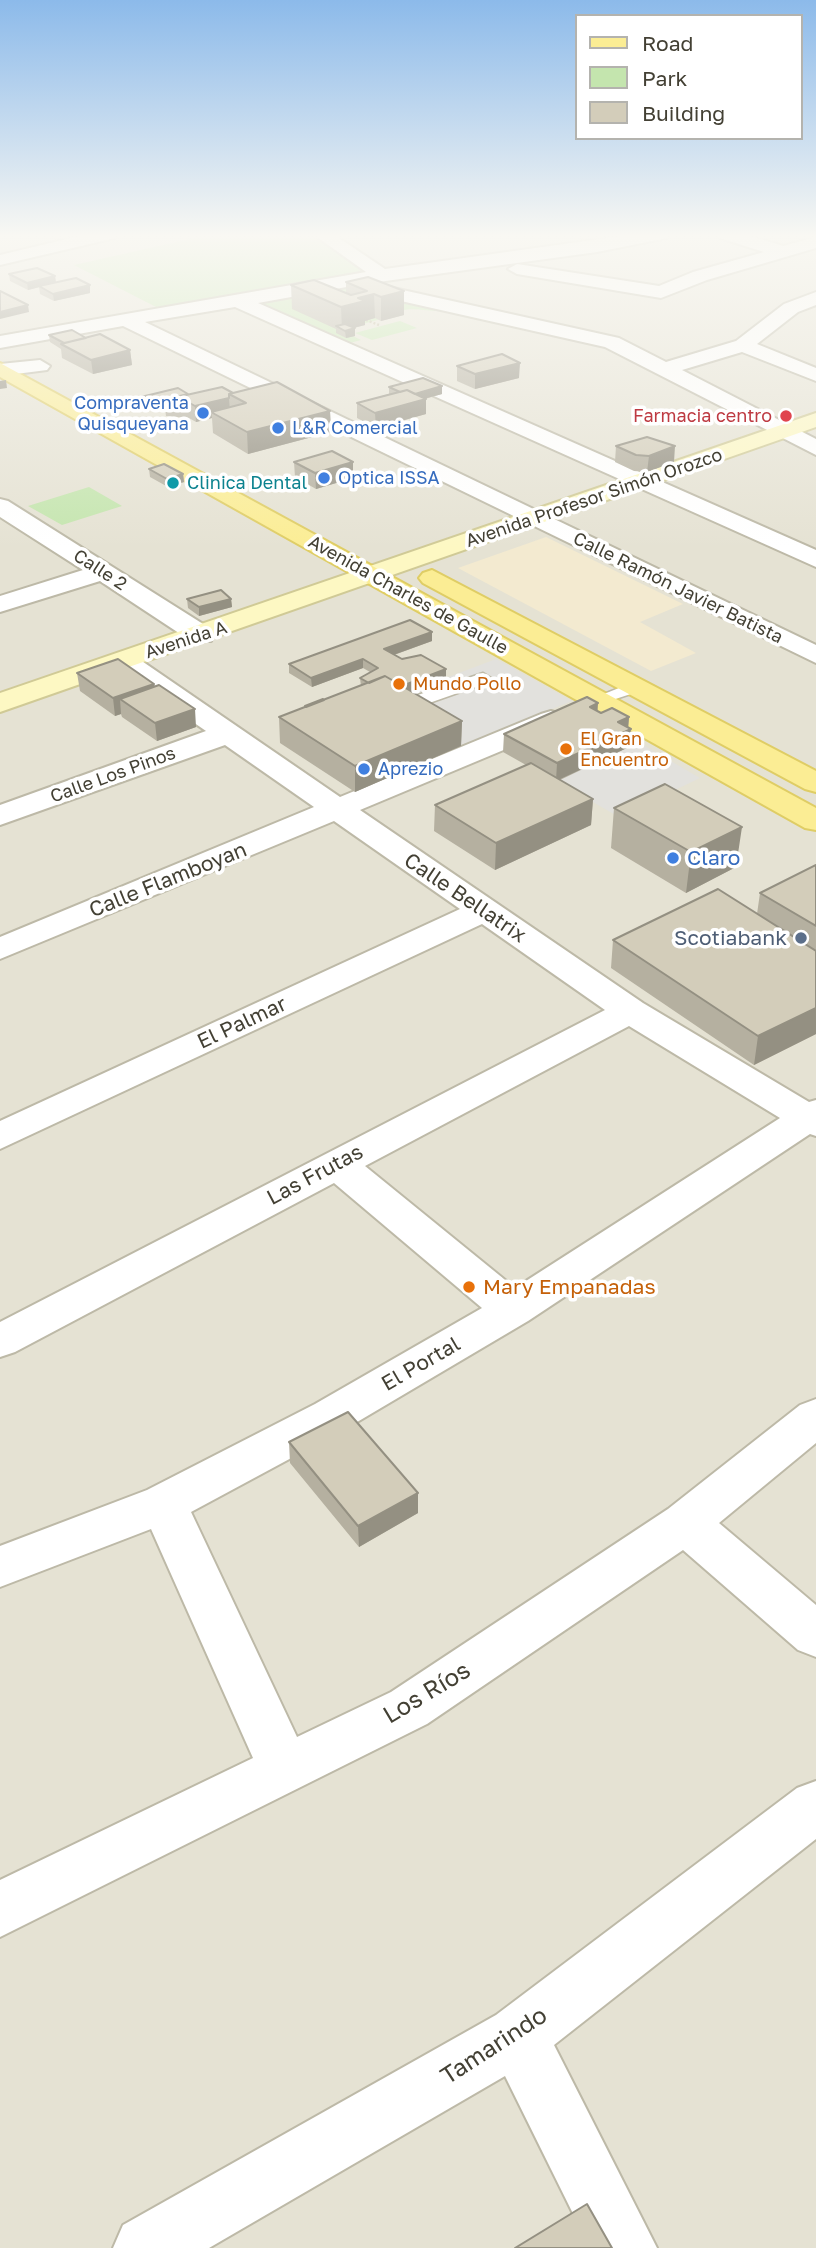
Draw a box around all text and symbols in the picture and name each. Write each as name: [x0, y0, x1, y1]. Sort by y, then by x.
legend: [574, 14, 802, 140]
text: Road: [642, 30, 693, 56]
text: Park: [642, 65, 687, 91]
text: Building: [642, 100, 725, 126]
place label: Compraventa Quisqueyana: [74, 392, 189, 434]
marker: Compraventa Quisqueyana: [195, 405, 211, 421]
place label: Farmacia centro: [633, 405, 772, 427]
marker: Farmacia centro: [778, 408, 794, 424]
place label: L&R Comercial: [292, 417, 418, 439]
marker: L&R Comercial: [270, 420, 286, 436]
street label: Avenida Profesor Simón Orozco: [463, 444, 725, 552]
place label: Optica ISSA: [338, 467, 439, 489]
marker: Optica ISSA: [316, 470, 332, 486]
place label: Clinica Dental: [187, 472, 307, 494]
marker: Clinica Dental: [165, 475, 181, 491]
street label: Calle Ramón Javier Batista: [570, 528, 786, 648]
street label: Avenida Charles de Gaulle: [304, 531, 512, 659]
street label: Calle 2: [69, 545, 131, 595]
street label: Avenida A: [142, 617, 230, 663]
place label: Mundo Pollo: [413, 673, 521, 695]
marker: Mundo Pollo: [391, 676, 407, 692]
place label: El Gran Encuentro: [580, 728, 669, 770]
marker: El Gran Encuentro: [558, 741, 574, 757]
street label: Calle Los Pinos: [47, 742, 179, 808]
place label: Aprezio: [378, 758, 443, 780]
marker: Aprezio: [356, 761, 372, 777]
street label: Calle Flamboyan: [86, 837, 250, 923]
place label: Claro: [687, 845, 740, 871]
street label: Calle Bellatrix: [399, 848, 531, 948]
marker: Claro: [665, 850, 681, 866]
place label: Scotiabank: [674, 925, 787, 951]
marker: Scotiabank: [793, 930, 809, 946]
street label: El Palmar: [193, 991, 291, 1055]
street label: Las Frutas: [263, 1139, 367, 1211]
place label: Mary Empanadas: [483, 1274, 656, 1300]
marker: Mary Empanadas: [461, 1279, 477, 1295]
street label: El Portal: [377, 1331, 465, 1397]
street label: Los Ríos: [378, 1656, 476, 1730]
street label: Tamarindo: [436, 2001, 552, 2091]

